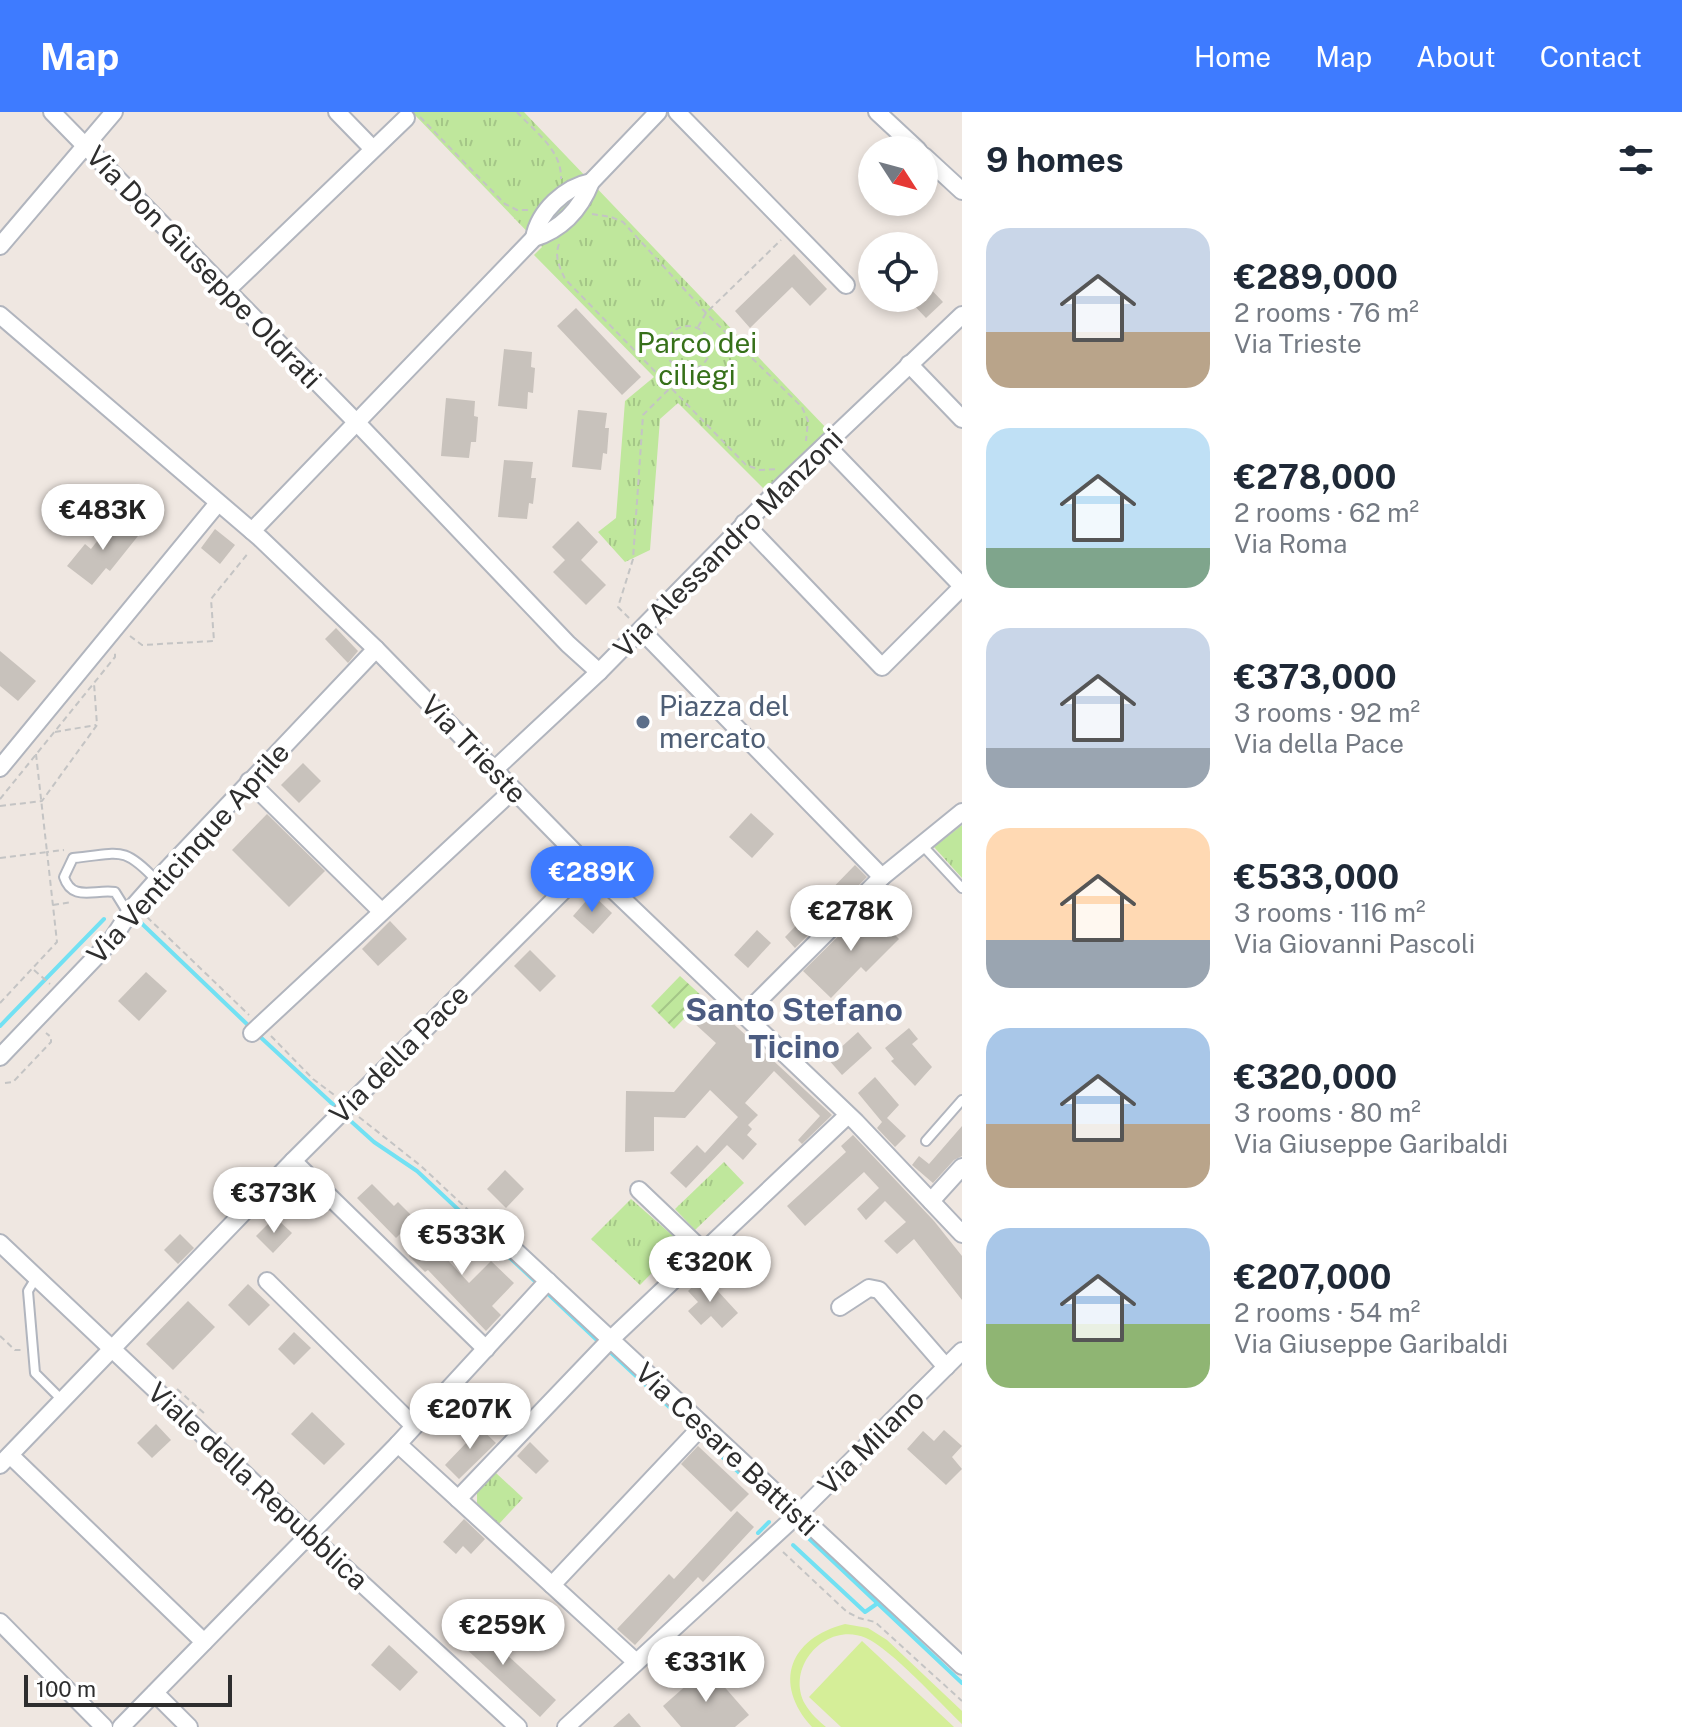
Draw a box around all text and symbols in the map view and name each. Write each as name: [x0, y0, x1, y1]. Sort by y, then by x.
text: Map: [40, 34, 119, 79]
text: Home: [1194, 40, 1271, 73]
text: Map: [1315, 40, 1372, 73]
text: About: [1416, 40, 1496, 73]
text: Contact: [1540, 40, 1642, 73]
north arrow: [858, 136, 938, 216]
map controls: [858, 136, 938, 312]
icon: filters: [1614, 138, 1658, 182]
street label: Via Don Giuseppe Oldrati: [80, 139, 329, 395]
text: 9 homes: [986, 140, 1124, 180]
button: locate: [858, 232, 938, 312]
text: €289,000: [1234, 257, 1398, 297]
icon: home: [1050, 260, 1146, 356]
text: 2 rooms · 76 m²: [1234, 297, 1419, 328]
park label: Parco dei ciliegi: [637, 326, 757, 391]
text: Via Trieste: [1234, 328, 1362, 359]
street label: Via Alessandro Manzoni: [606, 421, 849, 664]
text: €278,000: [1234, 457, 1396, 497]
icon: home: [1050, 460, 1146, 556]
pin: €483K: [47, 484, 159, 552]
text: €483K: [59, 494, 147, 525]
text: 2 rooms · 62 m²: [1234, 497, 1419, 528]
text: Via Roma: [1234, 528, 1347, 559]
text: €373,000: [1234, 657, 1397, 697]
icon: home: [1050, 660, 1146, 756]
street label: Via Trieste: [415, 688, 534, 810]
place label: Piazza del mercato: [659, 689, 790, 754]
text: 3 rooms · 92 m²: [1234, 697, 1420, 728]
marker: Piazza del mercato: [634, 713, 652, 731]
text: Via della Pace: [1234, 728, 1404, 759]
street label: Via Venticinque Aprile: [80, 735, 296, 970]
pin: €289K: [536, 846, 648, 914]
text: €289K: [549, 856, 635, 887]
text: €533,000: [1234, 857, 1399, 897]
icon: home: [1050, 860, 1146, 956]
pin: €278K: [795, 885, 907, 953]
text: €278K: [808, 895, 894, 926]
text: 3 rooms · 116 m²: [1234, 897, 1426, 928]
text: Via Giovanni Pascoli: [1234, 928, 1475, 959]
street label: Via della Pace: [322, 977, 475, 1130]
district label: Santo Stefano Ticino: [685, 991, 903, 1065]
text: €320,000: [1234, 1057, 1397, 1097]
icon: home: [1050, 1060, 1146, 1156]
text: 3 rooms · 80 m²: [1234, 1097, 1421, 1128]
text: Via Giuseppe Garibaldi: [1234, 1128, 1508, 1159]
pin: €373K: [218, 1167, 330, 1235]
text: €373K: [231, 1177, 317, 1208]
pin: €533K: [406, 1209, 518, 1277]
text: €533K: [418, 1219, 506, 1250]
pin: €320K: [654, 1236, 766, 1304]
text: €320K: [667, 1246, 753, 1277]
text: €207,000: [1234, 1257, 1391, 1297]
icon: home: [1050, 1260, 1146, 1356]
text: 2 rooms · 54 m²: [1234, 1297, 1420, 1328]
text: Via Giuseppe Garibaldi: [1234, 1328, 1508, 1359]
street label: Via Cesare Battisti: [629, 1355, 826, 1542]
street label: Viale della Repubblica: [141, 1375, 375, 1596]
street label: Via Milano: [811, 1382, 930, 1501]
pin: €207K: [414, 1383, 526, 1451]
text: €207K: [428, 1393, 512, 1424]
pin: €259K: [447, 1599, 559, 1667]
text: €259K: [460, 1609, 546, 1640]
pin: €331K: [650, 1636, 762, 1704]
text: €331K: [665, 1646, 747, 1677]
scale bar: [24, 1671, 232, 1707]
text: 100 m: [36, 1676, 96, 1702]

